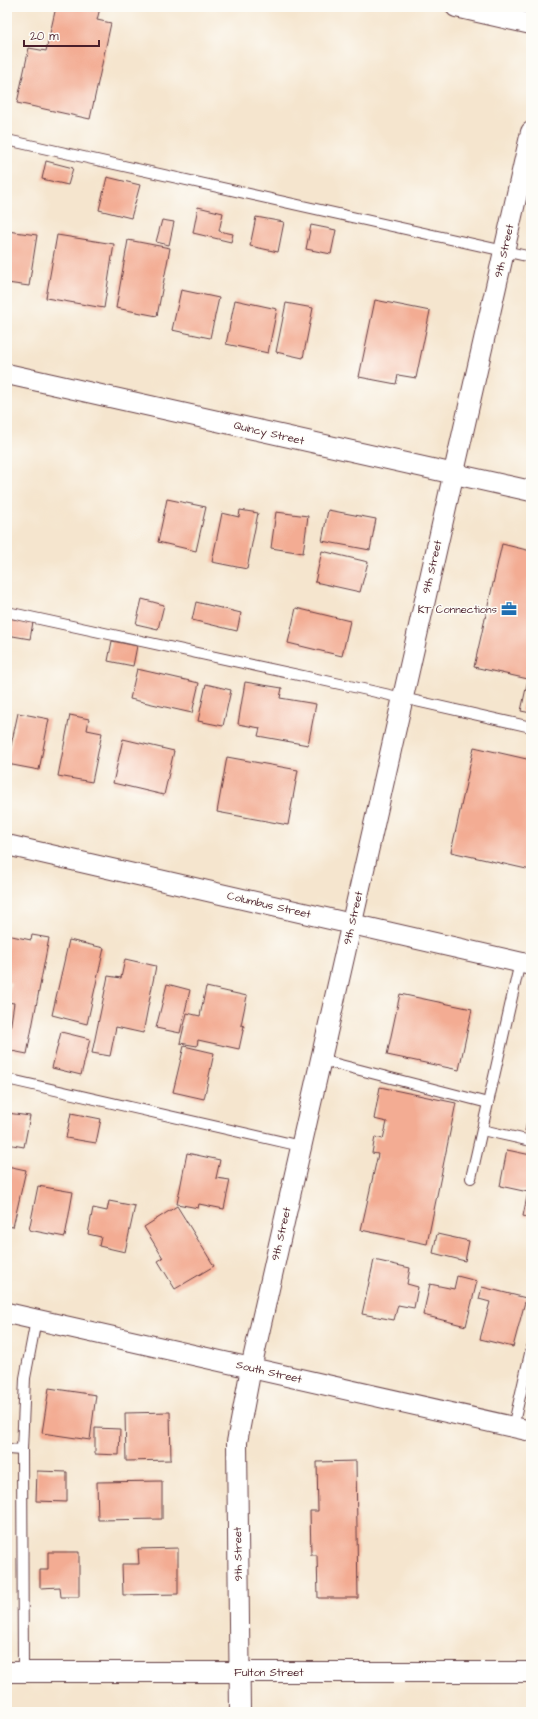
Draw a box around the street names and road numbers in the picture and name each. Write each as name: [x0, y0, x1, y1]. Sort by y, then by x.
street label: 9th Street: [491, 222, 518, 279]
street label: Quincy Street: [232, 418, 306, 449]
street label: 9th Street: [419, 538, 446, 595]
street label: Columbus Street: [226, 888, 313, 922]
street label: 9th Street: [340, 889, 367, 946]
street label: 9th Street: [268, 1205, 295, 1262]
street label: South Street: [235, 1357, 304, 1387]
street label: 9th Street: [230, 1526, 246, 1581]
street label: Fulton Street: [234, 1665, 304, 1680]

